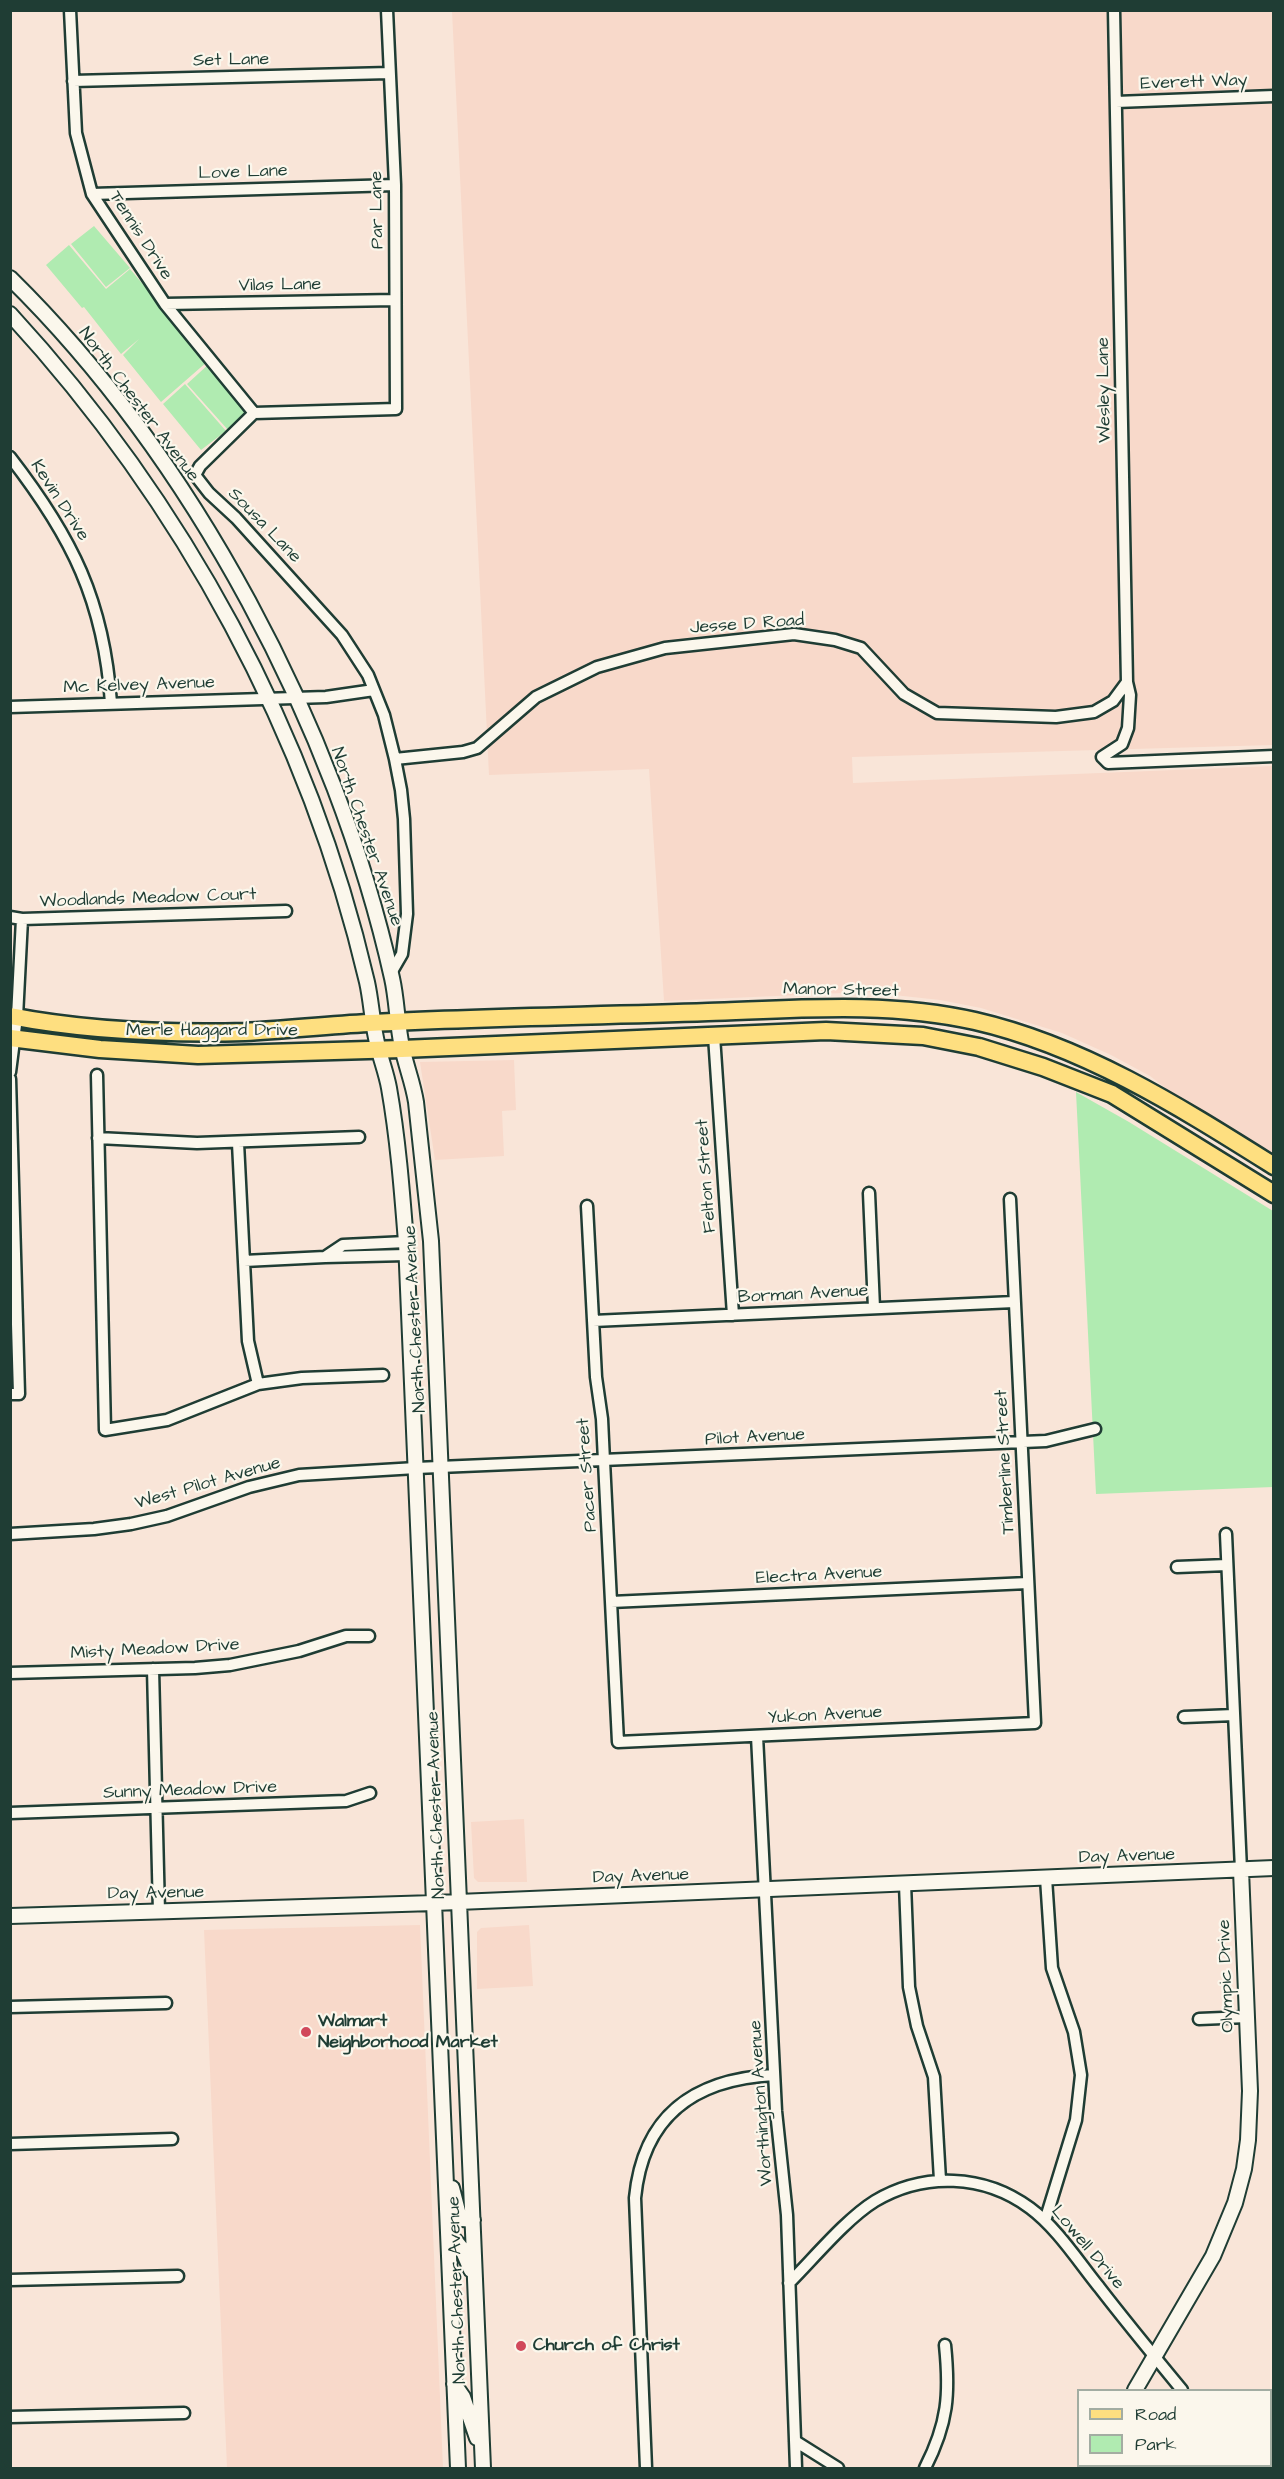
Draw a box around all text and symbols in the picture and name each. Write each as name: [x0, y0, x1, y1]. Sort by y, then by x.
street label: Set Lane: [193, 50, 269, 72]
street label: Everett Way: [1140, 70, 1248, 96]
street label: Love Lane: [198, 161, 288, 185]
street label: Par Lane: [367, 171, 389, 249]
street label: Tennis Drive: [103, 188, 177, 284]
street label: Vilas Lane: [239, 274, 321, 298]
street label: North Chester Avenue: [73, 324, 203, 486]
street label: Wesley Lane: [1093, 337, 1117, 443]
street label: Kevin Drive: [25, 456, 93, 546]
street label: Sousa Lane: [223, 484, 305, 568]
street label: Jesse D Road: [689, 610, 805, 640]
street label: Mc Kelvey Avenue: [63, 673, 215, 699]
street label: North Chester Avenue: [325, 745, 407, 929]
street label: Woodlands Meadow Court: [39, 884, 257, 914]
street label: Manor Street: [783, 979, 899, 1003]
street label: Merle Haggard Drive: [126, 1020, 298, 1042]
street label: Felton Street: [692, 1118, 722, 1234]
street label: North Chester Avenue: [400, 1225, 432, 1413]
street label: Borman Avenue: [737, 1281, 869, 1309]
street label: Timberline Street: [991, 1389, 1021, 1535]
street label: Pacer Street: [573, 1417, 603, 1533]
street label: Pilot Avenue: [704, 1425, 806, 1451]
street label: West Pilot Avenue: [133, 1453, 283, 1515]
street label: Electra Avenue: [755, 1562, 883, 1590]
street label: Misty Meadow Drive: [70, 1635, 240, 1665]
street label: Yukon Avenue: [767, 1702, 883, 1730]
street label: North Chester Avenue: [423, 1711, 451, 1899]
street label: Sunny Meadow Drive: [103, 1777, 277, 1805]
street label: Day Avenue: [1078, 1845, 1176, 1869]
street label: Day Avenue: [592, 1865, 690, 1889]
street label: Day Avenue: [108, 1882, 204, 1906]
street label: Olympic Drive: [1214, 1919, 1240, 2033]
place label: Walmart Neighborhood Market: [318, 2011, 498, 2054]
street label: Worthington Avenue: [745, 2019, 779, 2187]
marker: Walmart Neighborhood Market: [299, 2025, 313, 2039]
street label: North Chester Avenue: [444, 2196, 472, 2384]
street label: Lowell Drive: [1046, 2202, 1128, 2294]
place label: Church of Christ: [533, 2335, 680, 2357]
marker: Church of Christ: [514, 2339, 528, 2353]
legend: [1077, 2389, 1272, 2467]
text: Road: [1135, 2402, 1176, 2427]
text: Park: [1135, 2432, 1177, 2457]

